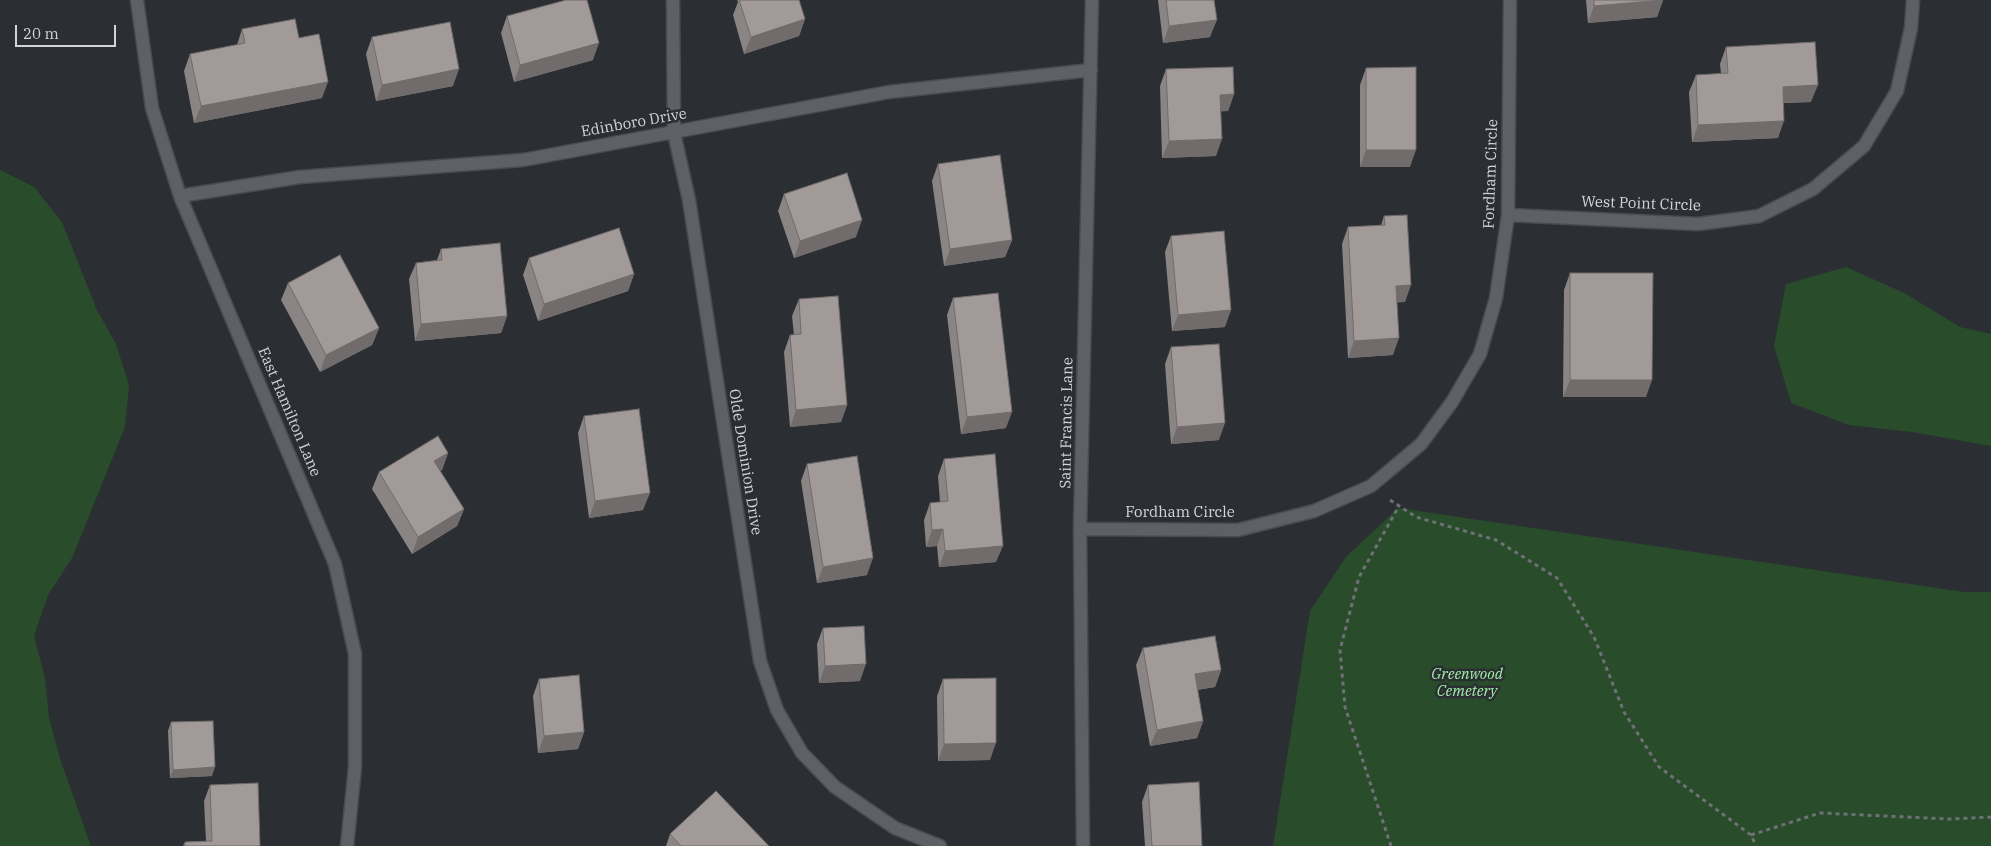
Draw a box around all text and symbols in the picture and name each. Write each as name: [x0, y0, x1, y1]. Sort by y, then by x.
scale bar: [18, 15, 119, 47]
text: 20 m: [23, 24, 59, 43]
street label: Edinboro Drive: [580, 105, 688, 141]
street label: Fordham Circle: [1480, 119, 1502, 229]
street label: West Point Circle: [1581, 193, 1701, 215]
street label: East Hamilton Lane: [254, 345, 324, 479]
street label: Saint Francis Lane: [1057, 357, 1077, 489]
street label: Olde Dominion Drive: [725, 388, 765, 536]
street label: Fordham Circle: [1125, 504, 1235, 522]
park label: Greenwood Cemetery: [1431, 666, 1503, 701]

